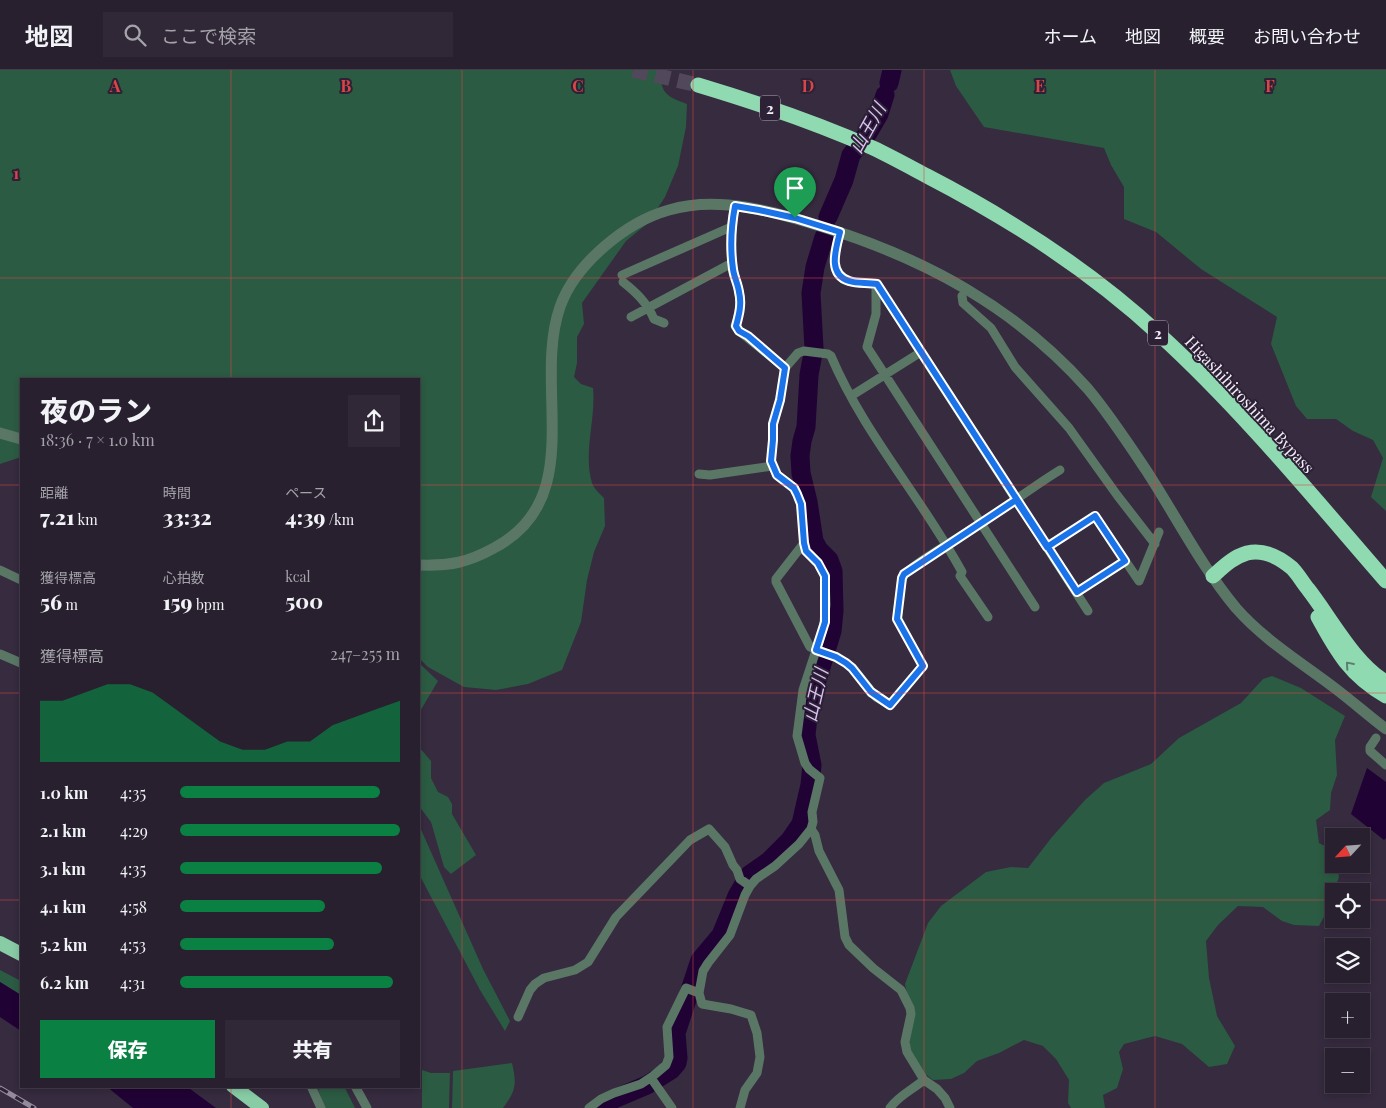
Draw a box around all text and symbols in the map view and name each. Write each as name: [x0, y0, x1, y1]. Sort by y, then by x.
search box: [103, 12, 453, 57]
text: 地図: [25, 19, 73, 51]
icon: search: [121, 21, 149, 49]
text: ここで検索: [161, 22, 256, 48]
text: ホーム: [1044, 24, 1097, 48]
text: 地図: [1125, 24, 1161, 48]
text: 概要: [1189, 24, 1225, 48]
text: お問い合わせ: [1253, 24, 1361, 48]
text: A: [109, 75, 121, 96]
text: B: [341, 75, 352, 96]
text: C: [572, 75, 584, 96]
text: D: [802, 75, 814, 96]
text: E: [1035, 75, 1045, 96]
text: F: [1265, 75, 1275, 96]
road number: 2: [760, 96, 780, 120]
water label: 山王川: [843, 97, 892, 157]
text: 1: [13, 162, 19, 183]
pin: [774, 167, 816, 218]
icon: arrive: [781, 174, 809, 202]
road number: 2: [1148, 320, 1168, 346]
street label: Higashihiroshima Bypass: [1181, 331, 1319, 477]
text: 夜のラン: [40, 391, 152, 428]
button: share: [348, 395, 400, 447]
text: 18:36 · 7 × 1.0 km: [40, 429, 155, 450]
text: 距離: [40, 483, 68, 502]
text: 時間: [163, 483, 191, 502]
text: ペース: [285, 483, 327, 502]
text: 7.21: [40, 502, 74, 530]
text: 33:32: [163, 502, 212, 530]
text: 4:39: [285, 502, 325, 530]
text: km: [74, 510, 98, 529]
text: /km: [325, 510, 354, 529]
text: kcal: [285, 567, 310, 586]
text: 獲得標高: [40, 568, 96, 587]
text: 心拍数: [163, 568, 205, 587]
text: 500: [285, 586, 323, 614]
text: 56: [40, 587, 62, 615]
text: 159: [163, 587, 192, 615]
text: m: [62, 595, 78, 614]
text: bpm: [192, 595, 224, 614]
text: 247–255 m: [330, 643, 400, 664]
text: 獲得標高: [40, 645, 104, 666]
one-way arrow: [1345, 662, 1354, 671]
water label: 山王川: [797, 664, 833, 724]
text: 1.0 km: [40, 782, 88, 803]
text: 4:35: [120, 782, 146, 803]
text: 2.1 km: [40, 820, 86, 841]
text: 4:29: [120, 820, 148, 841]
north arrow: [1325, 828, 1370, 872]
map controls: [1325, 828, 1370, 1093]
text: 3.1 km: [40, 858, 86, 879]
text: 4:35: [120, 858, 146, 879]
button: locate: [1325, 883, 1370, 928]
text: 4.1 km: [40, 896, 86, 917]
text: 4:58: [120, 896, 147, 917]
text: 5.2 km: [40, 934, 87, 955]
text: 4:53: [120, 934, 146, 955]
button: layers: [1325, 938, 1370, 983]
text: 6.2 km: [40, 972, 89, 993]
text: 4:31: [120, 972, 145, 993]
button: +: [1325, 993, 1370, 1038]
button: 保存: [40, 1020, 215, 1078]
button: 共有: [225, 1020, 400, 1078]
button: −: [1325, 1048, 1370, 1093]

